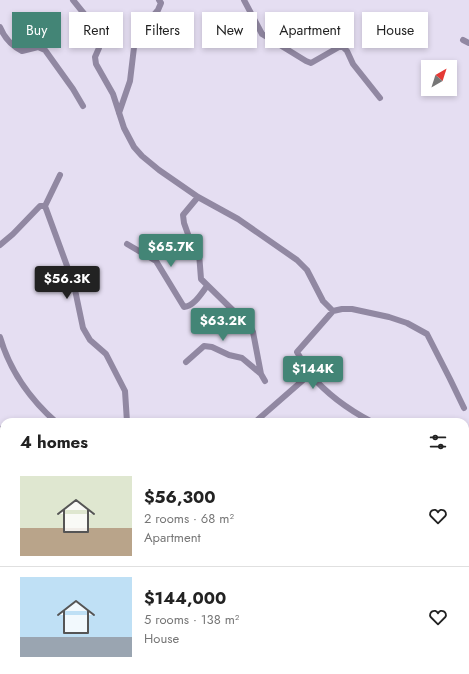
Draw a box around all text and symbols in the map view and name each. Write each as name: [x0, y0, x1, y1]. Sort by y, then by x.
chip: Buy: [12, 12, 61, 48]
chip: Rent: [69, 12, 123, 48]
chip: Filters: [131, 12, 194, 48]
chip: New: [202, 12, 257, 48]
chip: Apartment: [265, 12, 354, 48]
chip: House: [362, 12, 428, 48]
north arrow: [421, 60, 457, 96]
map controls: [421, 60, 457, 96]
pin: $65.7K: [138, 234, 204, 268]
text: $65.7K: [148, 237, 194, 256]
pin: $56.3K: [34, 266, 100, 300]
text: $56.3K: [44, 269, 90, 288]
pin: $63.2K: [190, 308, 256, 342]
text: $63.2K: [200, 311, 246, 330]
pin: $144K: [285, 356, 341, 390]
text: $144K: [292, 359, 334, 378]
text: 4 homes: [20, 430, 88, 454]
icon: filters: [427, 431, 449, 453]
text: $56,300: [144, 485, 216, 509]
icon: home: [52, 492, 100, 540]
icon: heart: [427, 505, 449, 527]
text: 2 rooms · 68 m²: [144, 509, 234, 528]
text: Apartment: [144, 528, 201, 547]
text: $144,000: [144, 586, 226, 610]
icon: home: [52, 593, 100, 641]
icon: heart: [427, 606, 449, 628]
text: 5 rooms · 138 m²: [144, 610, 239, 629]
text: House: [144, 629, 179, 648]

